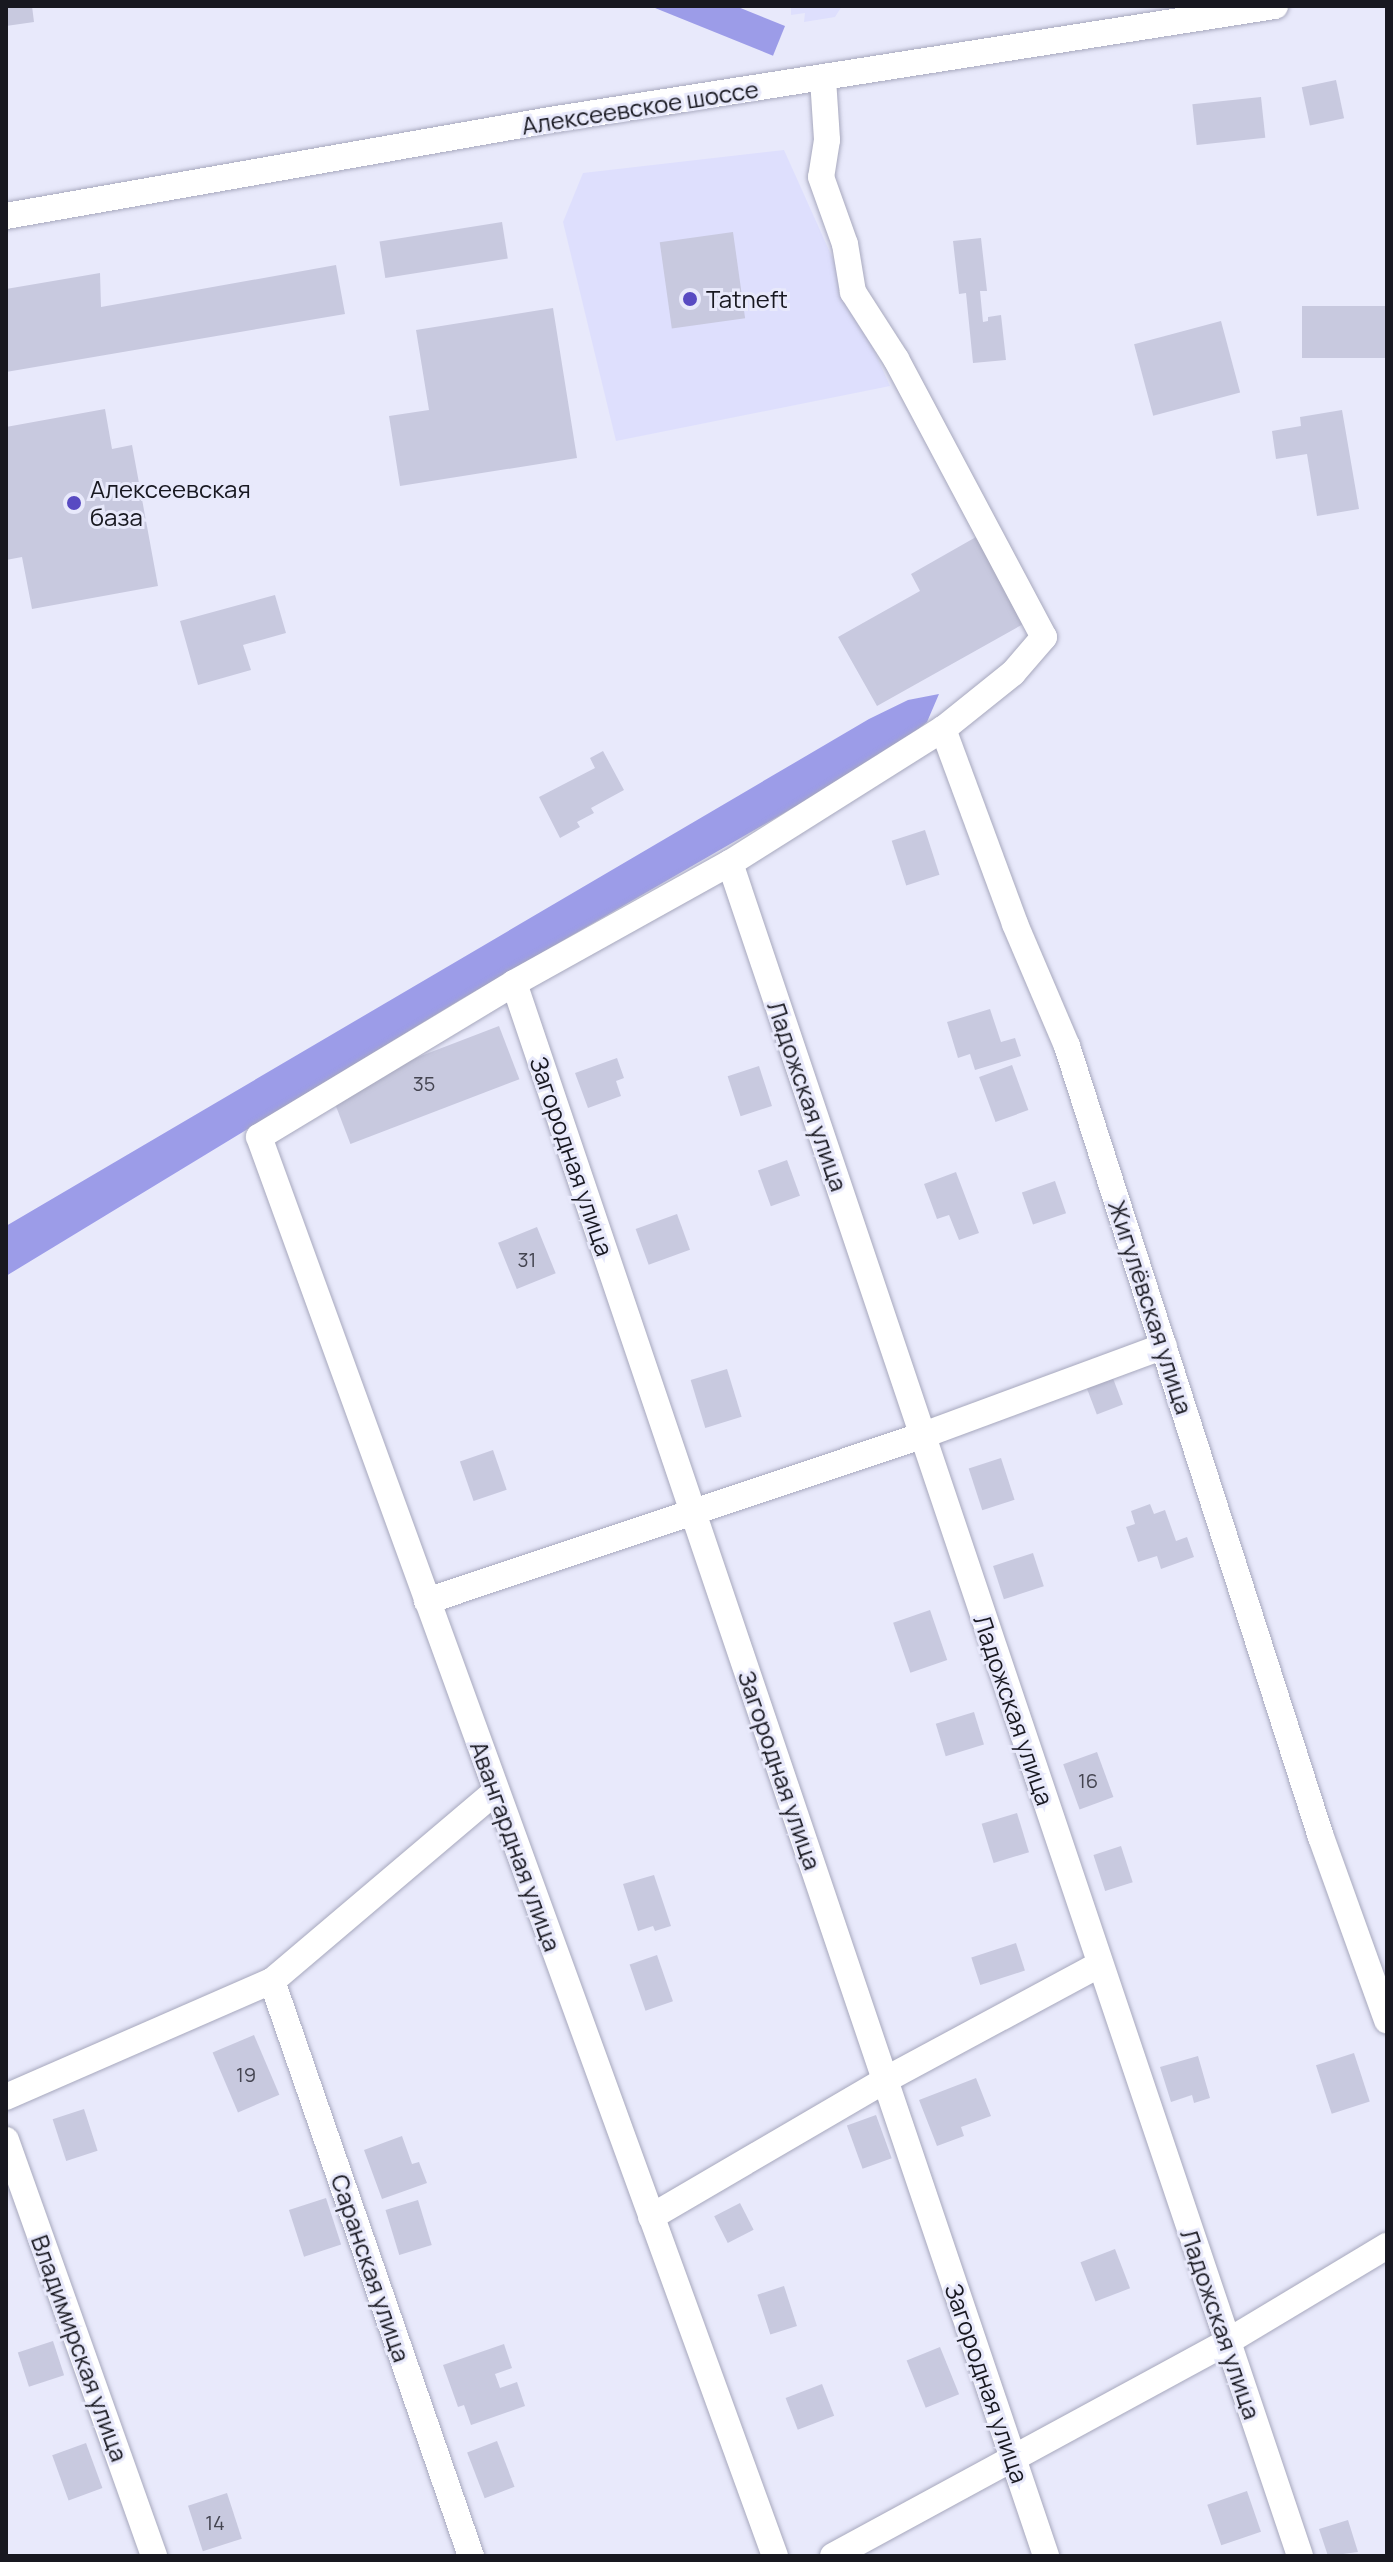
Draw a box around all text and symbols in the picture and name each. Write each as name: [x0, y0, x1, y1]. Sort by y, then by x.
street label: Алексеевское шоссе: [519, 74, 761, 140]
place label: Tatneft: [706, 285, 788, 313]
marker: Tatneft: [681, 290, 699, 308]
place label: Алексеевская база: [90, 475, 251, 531]
marker: Алексеевская база: [65, 494, 83, 512]
street label: Ладожская улица: [762, 997, 854, 1195]
street label: Загородная улица: [524, 1053, 620, 1259]
house number: 35: [413, 1071, 435, 1095]
street label: Жигулёвская улица: [1103, 1196, 1199, 1418]
house number: 31: [518, 1247, 536, 1271]
street label: Ладожская улица: [968, 1611, 1060, 1809]
street label: Загородная улица: [732, 1667, 828, 1873]
street label: Авангардная улица: [465, 1737, 567, 1955]
house number: 16: [1078, 1768, 1098, 1792]
house number: 19: [236, 2062, 256, 2086]
street label: Саранская улица: [325, 2170, 417, 2366]
street label: Ладожская улица: [1175, 2225, 1267, 2423]
street label: Владимирская улица: [26, 2231, 134, 2465]
street label: Загородная улица: [939, 2280, 1035, 2486]
house number: 14: [205, 2510, 225, 2534]

